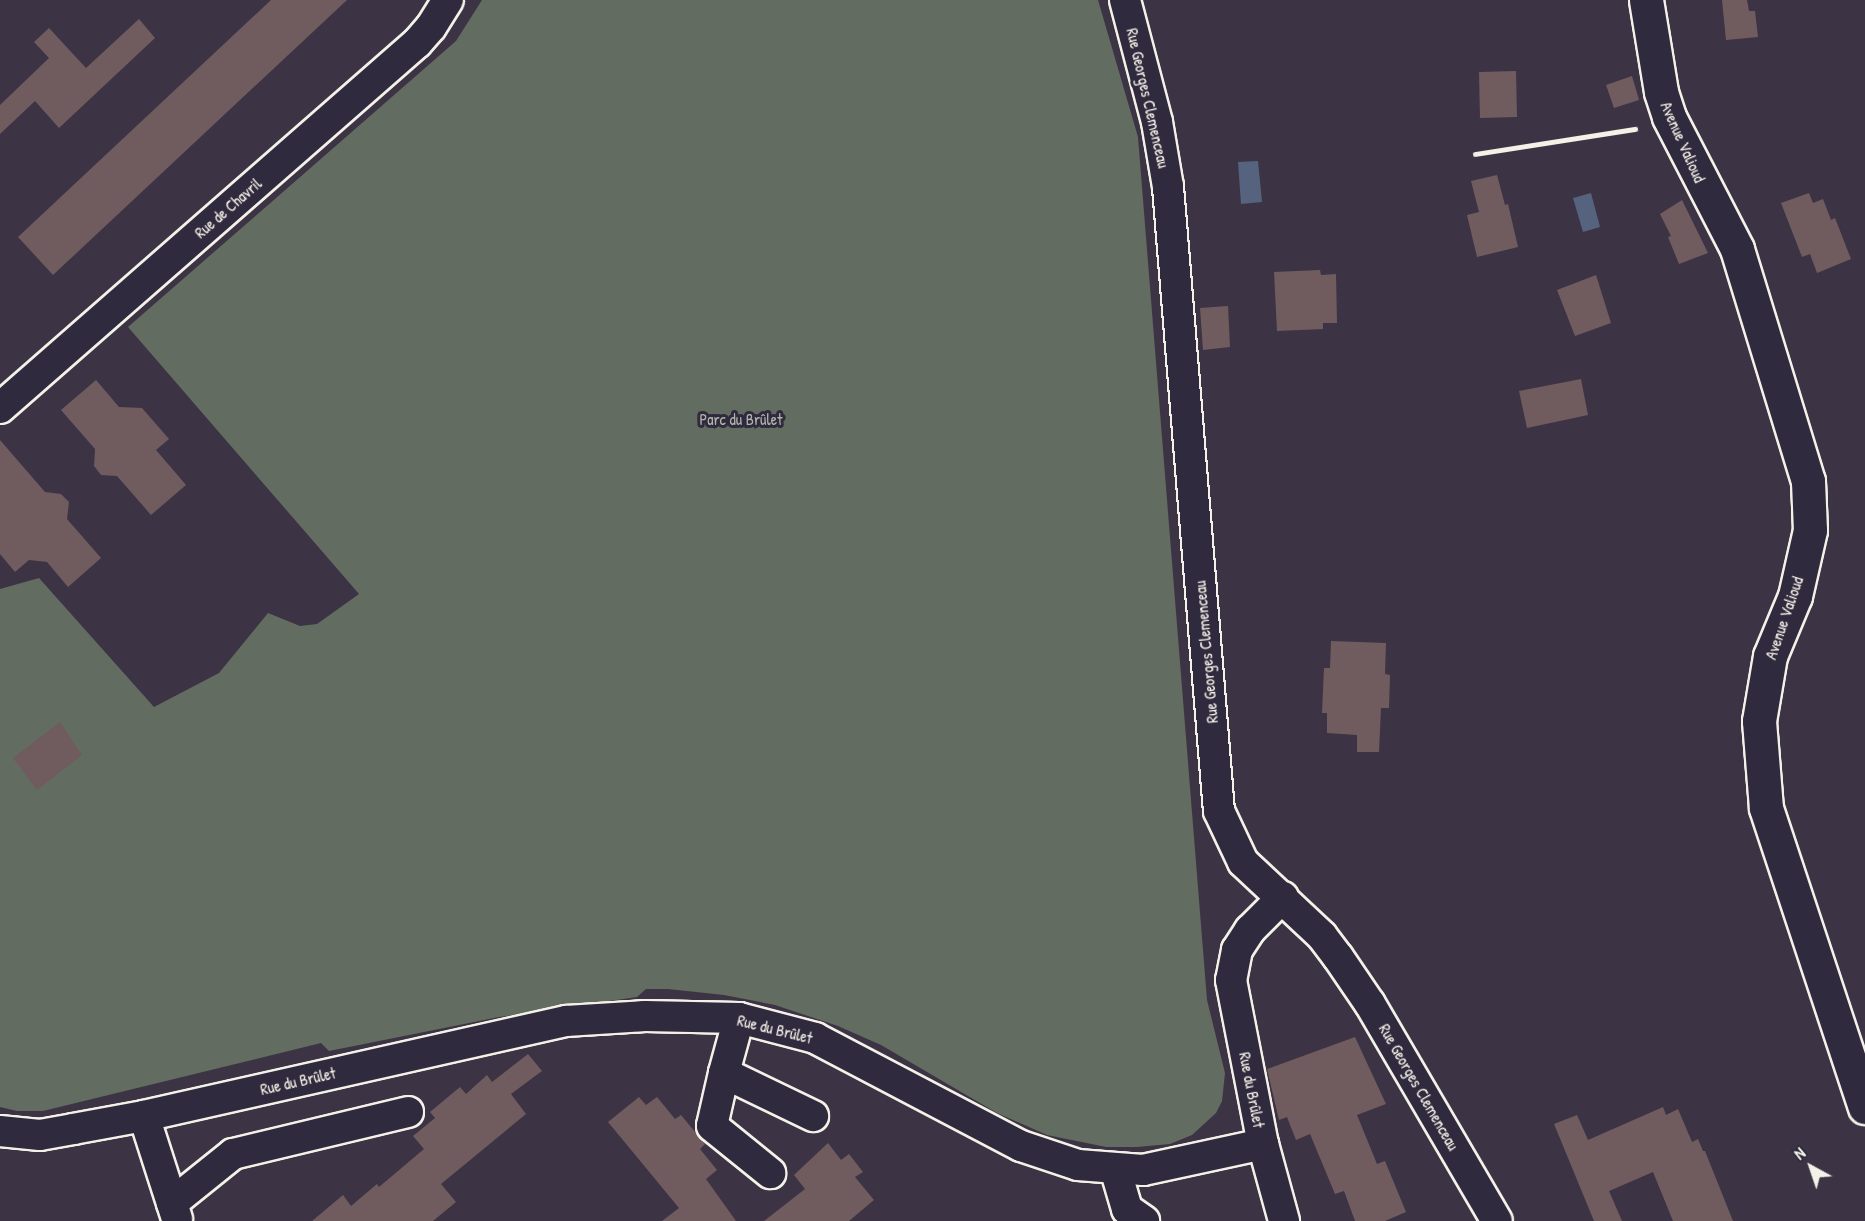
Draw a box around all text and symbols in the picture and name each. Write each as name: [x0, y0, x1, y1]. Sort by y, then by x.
street label: Rue Georges Clemenceau: [1123, 26, 1173, 170]
street label: Avenue Valioud: [1657, 99, 1709, 185]
street label: Rue de Chavril: [191, 174, 265, 242]
park label: Parc du Brûlet: [699, 409, 783, 429]
street label: Avenue Valioud: [1761, 574, 1807, 662]
street label: Rue Georges Clemenceau: [1190, 580, 1222, 724]
street label: Rue du Brûlet: [735, 1010, 815, 1048]
street label: Rue Georges Clemenceau: [1375, 1020, 1463, 1154]
street label: Rue du Brûlet: [1235, 1050, 1269, 1130]
street label: Rue du Brûlet: [258, 1063, 338, 1099]
north arrow: [1781, 1137, 1841, 1197]
text: N: [1789, 1142, 1810, 1164]

